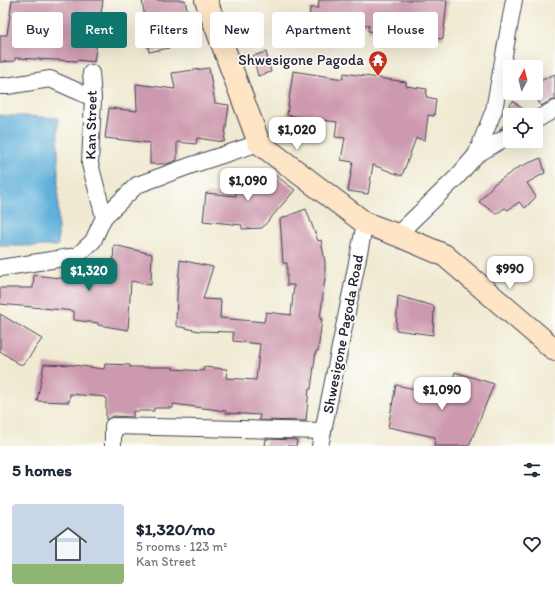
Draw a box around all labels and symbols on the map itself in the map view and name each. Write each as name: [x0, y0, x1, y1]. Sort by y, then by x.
temple icon: Shwesigone Pagoda: [367, 49, 389, 77]
place label: Shwesigone Pagoda: [238, 51, 364, 69]
north arrow: [503, 60, 543, 100]
street label: Kan Street: [81, 90, 101, 160]
pin: $1,020: [264, 117, 330, 151]
pin: $1,090: [215, 168, 281, 202]
street label: Shwesigone Pagoda Road: [319, 253, 367, 415]
pin: $990: [486, 256, 534, 290]
pin: $1,320: [56, 258, 122, 292]
pin: $1,090: [409, 377, 475, 411]

